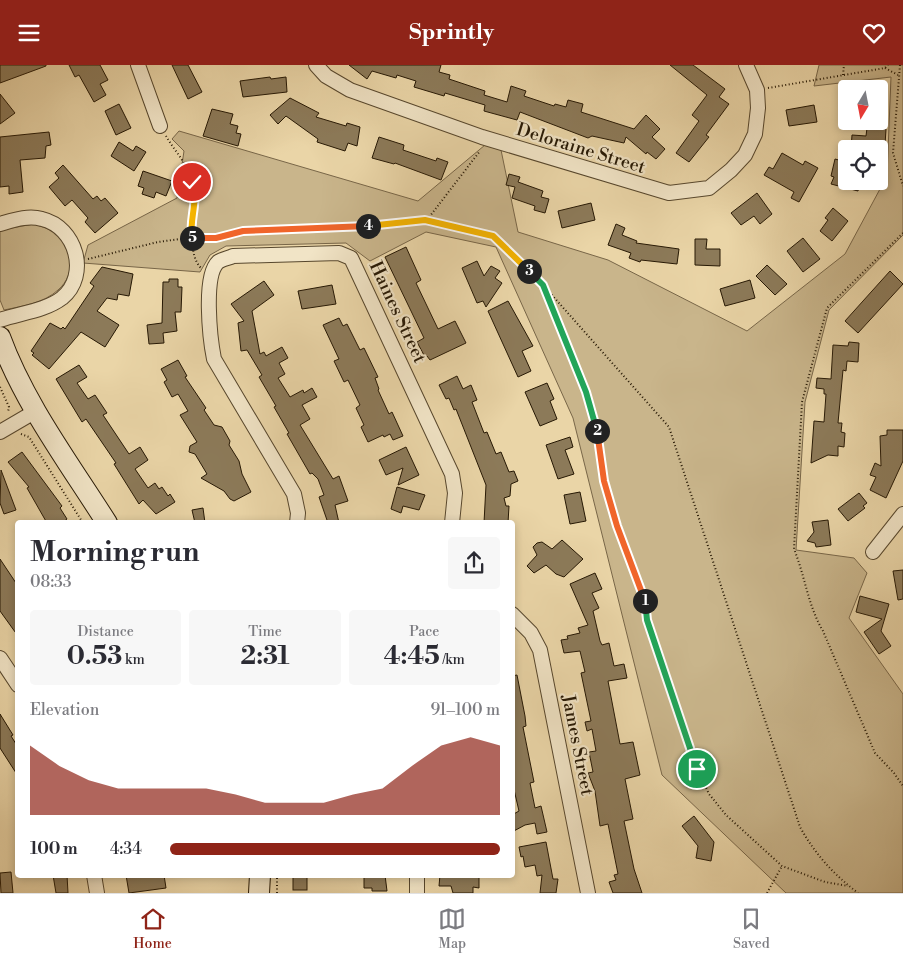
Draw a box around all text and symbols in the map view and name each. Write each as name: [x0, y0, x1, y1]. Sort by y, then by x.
icon: menu: [15, 19, 43, 47]
text: Sprintly: [409, 19, 494, 46]
icon: heart: [860, 19, 888, 47]
north arrow: [838, 80, 888, 130]
map controls: [838, 80, 888, 190]
street label: Deloraine Street: [514, 118, 649, 179]
button: locate: [838, 140, 888, 190]
pin: [171, 161, 213, 203]
icon: check: [178, 168, 206, 196]
pin: 4: [356, 213, 380, 239]
text: 4: [364, 217, 373, 235]
pin: 5: [180, 225, 204, 251]
text: 5: [188, 229, 197, 247]
street label: Haines Street: [364, 258, 431, 367]
pin: 3: [516, 259, 542, 283]
text: 3: [525, 262, 534, 280]
pin: 2: [584, 419, 610, 443]
text: 2: [593, 422, 602, 440]
text: Morning run: [30, 535, 199, 570]
button: share: [448, 537, 500, 589]
text: 08:33: [30, 572, 72, 592]
pin: 1: [632, 589, 658, 613]
text: 1: [642, 592, 649, 610]
text: Distance: [77, 623, 134, 641]
text: Time: [248, 623, 282, 641]
text: Pace: [409, 623, 439, 641]
text: 0.53: [67, 641, 122, 672]
text: 2:31: [241, 641, 289, 672]
text: 4:45: [384, 641, 440, 672]
text: km: [122, 651, 145, 669]
text: /km: [440, 651, 465, 669]
street label: James Street: [556, 692, 599, 798]
text: Elevation: [30, 700, 99, 720]
text: 91–100 m: [430, 700, 500, 720]
pin: [676, 748, 718, 790]
icon: arrive: [683, 755, 711, 783]
text: 100 m: [30, 839, 78, 859]
text: 4:34: [110, 839, 142, 859]
tab: Home: [133, 905, 172, 953]
tab: Map: [438, 905, 466, 953]
tab: Saved: [733, 905, 770, 953]

